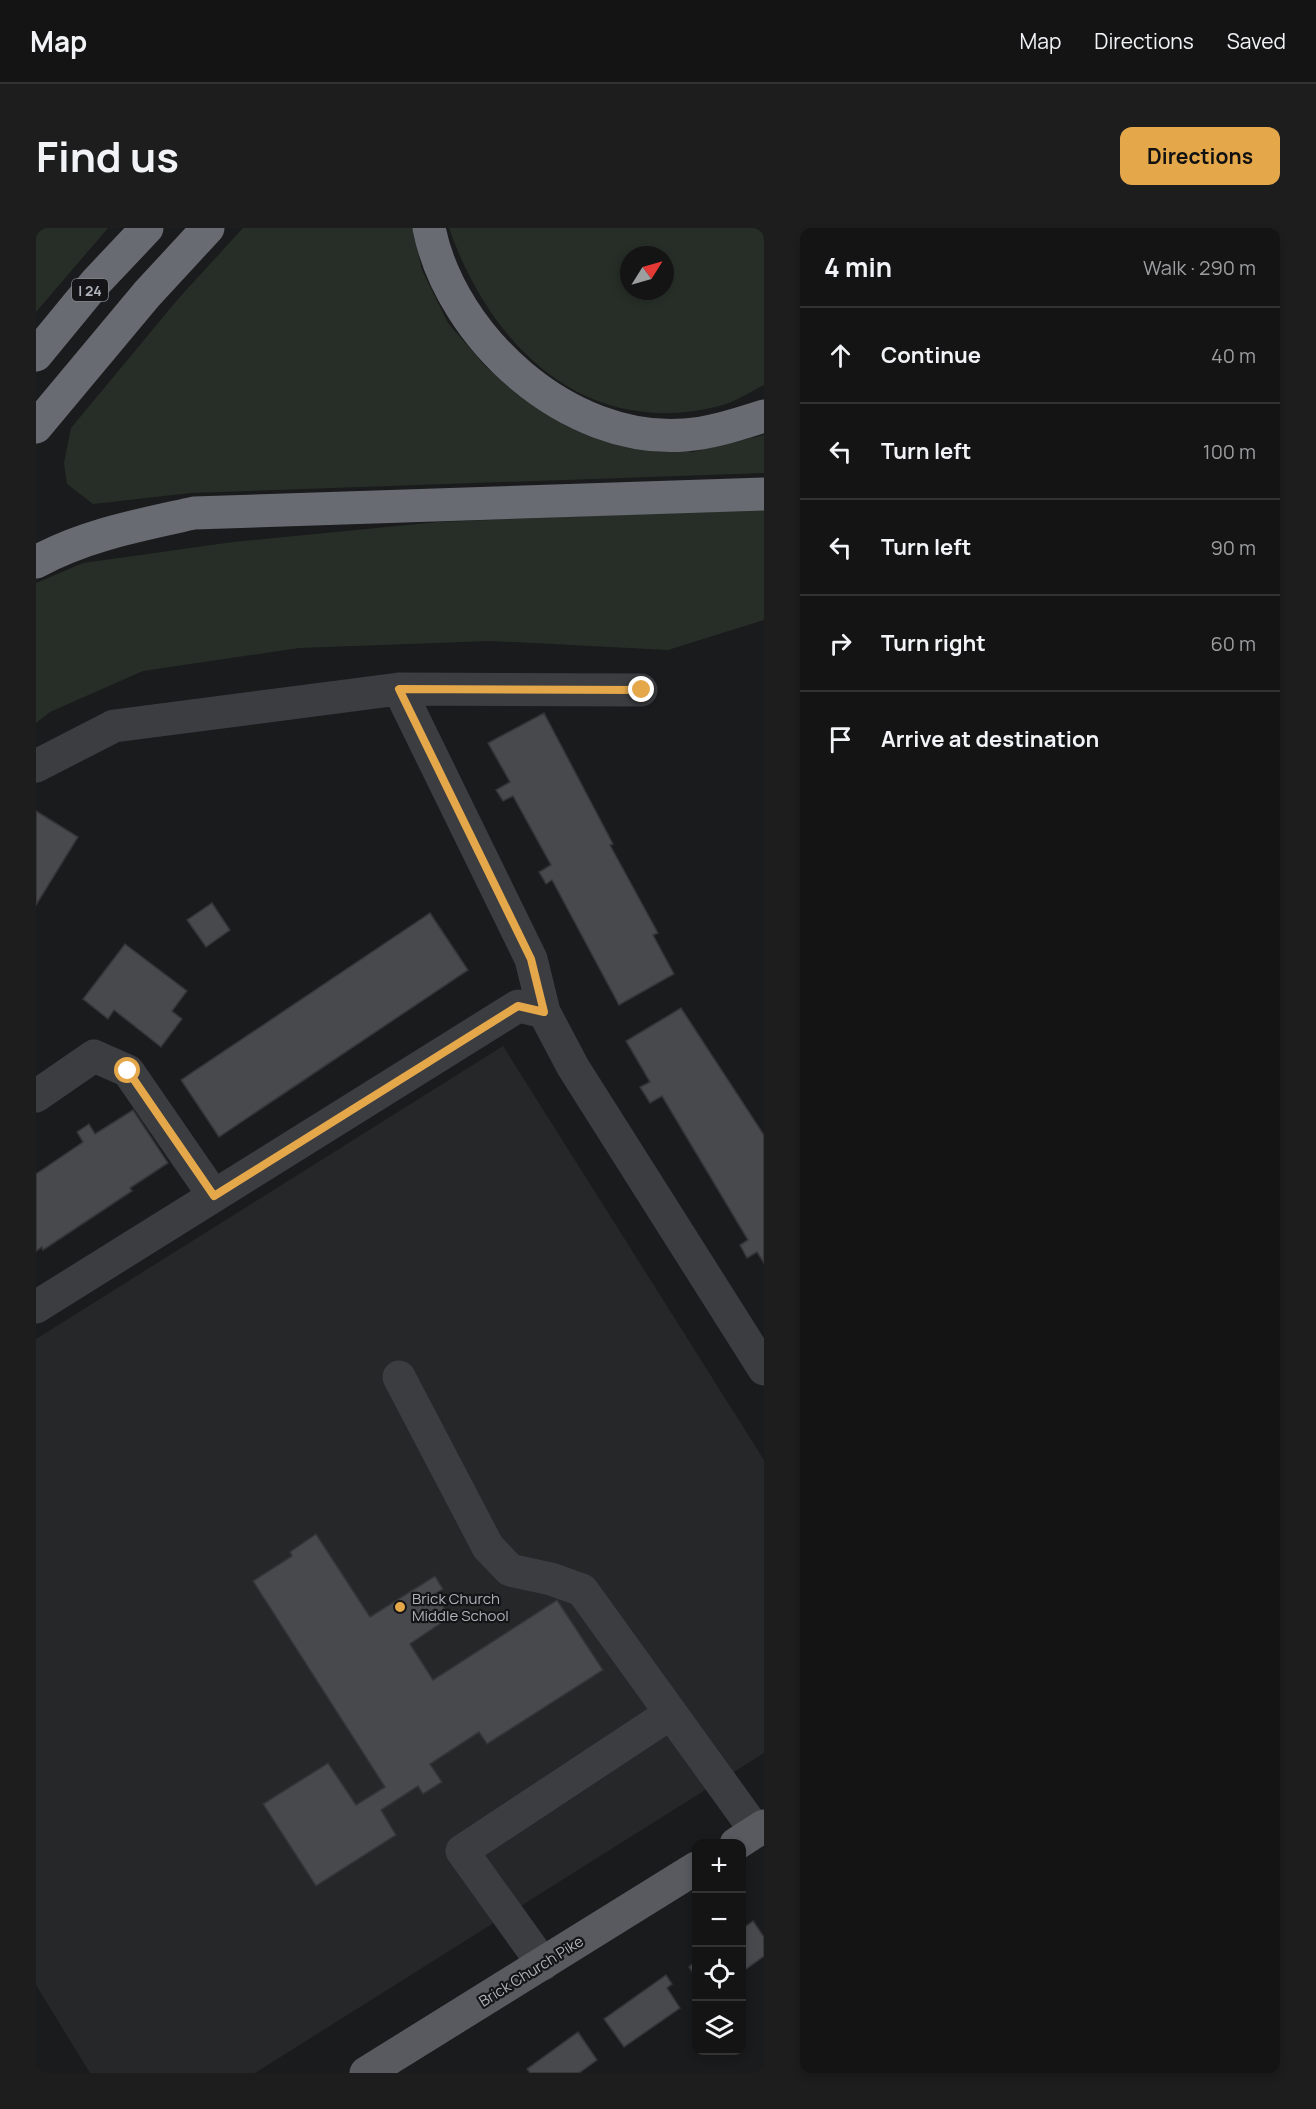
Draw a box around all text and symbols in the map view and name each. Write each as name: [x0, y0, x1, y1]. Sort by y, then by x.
text: Map: [30, 22, 87, 60]
text: Map: [1020, 27, 1061, 55]
text: Directions: [1094, 27, 1194, 55]
text: Saved: [1227, 27, 1286, 55]
text: Find us: [36, 127, 179, 185]
button: Directions: [1120, 127, 1280, 185]
north arrow: [620, 246, 674, 300]
text: 4 min: [824, 249, 892, 285]
text: Walk · 290 m: [1143, 254, 1256, 281]
road number: I 24: [72, 279, 108, 301]
icon: ahead: [824, 339, 857, 372]
text: Continue: [881, 340, 981, 370]
text: 40 m: [1211, 342, 1256, 369]
icon: left: [824, 435, 857, 468]
text: Turn left: [881, 436, 971, 466]
text: 100 m: [1203, 438, 1256, 465]
icon: left: [824, 531, 857, 564]
text: Turn left: [881, 532, 971, 562]
text: 90 m: [1210, 534, 1256, 561]
icon: right: [824, 627, 857, 660]
text: Turn right: [881, 628, 986, 658]
text: 60 m: [1210, 630, 1256, 657]
route end: [628, 676, 654, 702]
icon: arrive: [824, 723, 857, 756]
text: Arrive at destination: [881, 724, 1099, 754]
route start: [114, 1057, 140, 1083]
place label: Brick Church Middle School: [412, 1588, 509, 1626]
marker: Brick Church Middle School: [393, 1600, 407, 1614]
map controls: [692, 1839, 746, 2055]
button: +: [692, 1839, 746, 1893]
button: −: [692, 1893, 746, 1947]
street label: Brick Church Pike: [475, 1930, 587, 2012]
button: locate: [692, 1947, 746, 2001]
button: layers: [692, 2001, 746, 2055]

